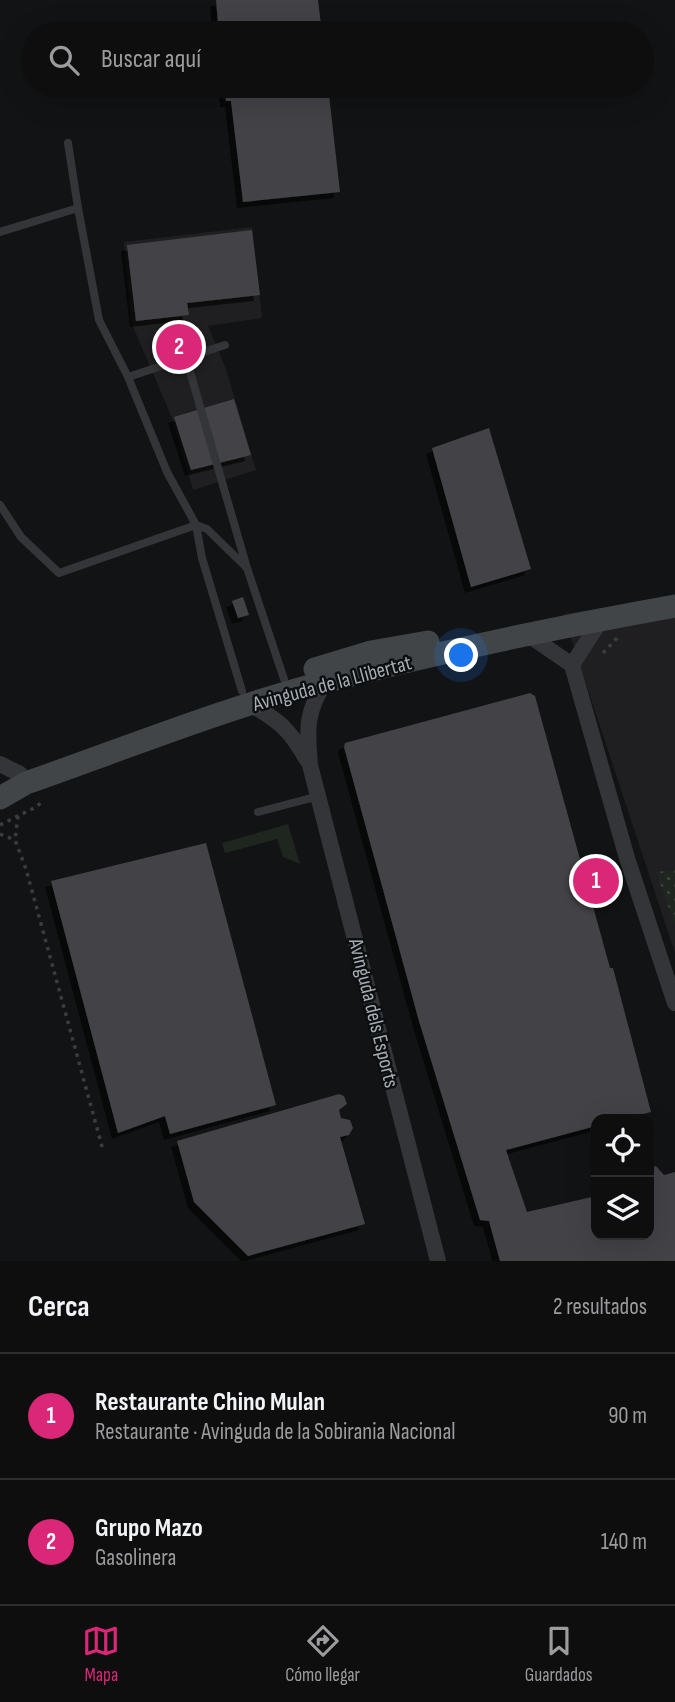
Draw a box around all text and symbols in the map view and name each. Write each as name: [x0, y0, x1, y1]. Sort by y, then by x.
search box: [21, 21, 654, 98]
icon: search: [45, 41, 83, 79]
text: Buscar aquí: [101, 44, 201, 75]
pin: 2: [156, 321, 202, 373]
your location: [444, 638, 478, 672]
street label: Avinguda de la Llibertat: [249, 650, 414, 717]
pin: 1: [573, 855, 619, 907]
street label: Avinguda dels Esports: [343, 935, 404, 1090]
map controls: [591, 1114, 654, 1240]
button: locate: [591, 1114, 654, 1177]
button: layers: [591, 1177, 654, 1240]
text: Cerca: [28, 1289, 90, 1325]
text: 2 resultados: [553, 1293, 647, 1321]
text: Restaurante Chino Mulan: [95, 1387, 325, 1418]
text: 1: [46, 1402, 56, 1430]
text: 90 m: [608, 1402, 647, 1430]
text: Restaurante · Avinguda de la Sobirania Nacional: [95, 1418, 456, 1446]
text: Grupo Mazo: [95, 1513, 203, 1544]
text: 2: [46, 1528, 56, 1556]
text: 140 m: [601, 1528, 647, 1556]
text: Gasolinera: [95, 1544, 176, 1572]
tab: Mapa: [82, 1622, 120, 1687]
tab: Cómo llegar: [285, 1622, 360, 1687]
tab: Guardados: [525, 1622, 593, 1687]

